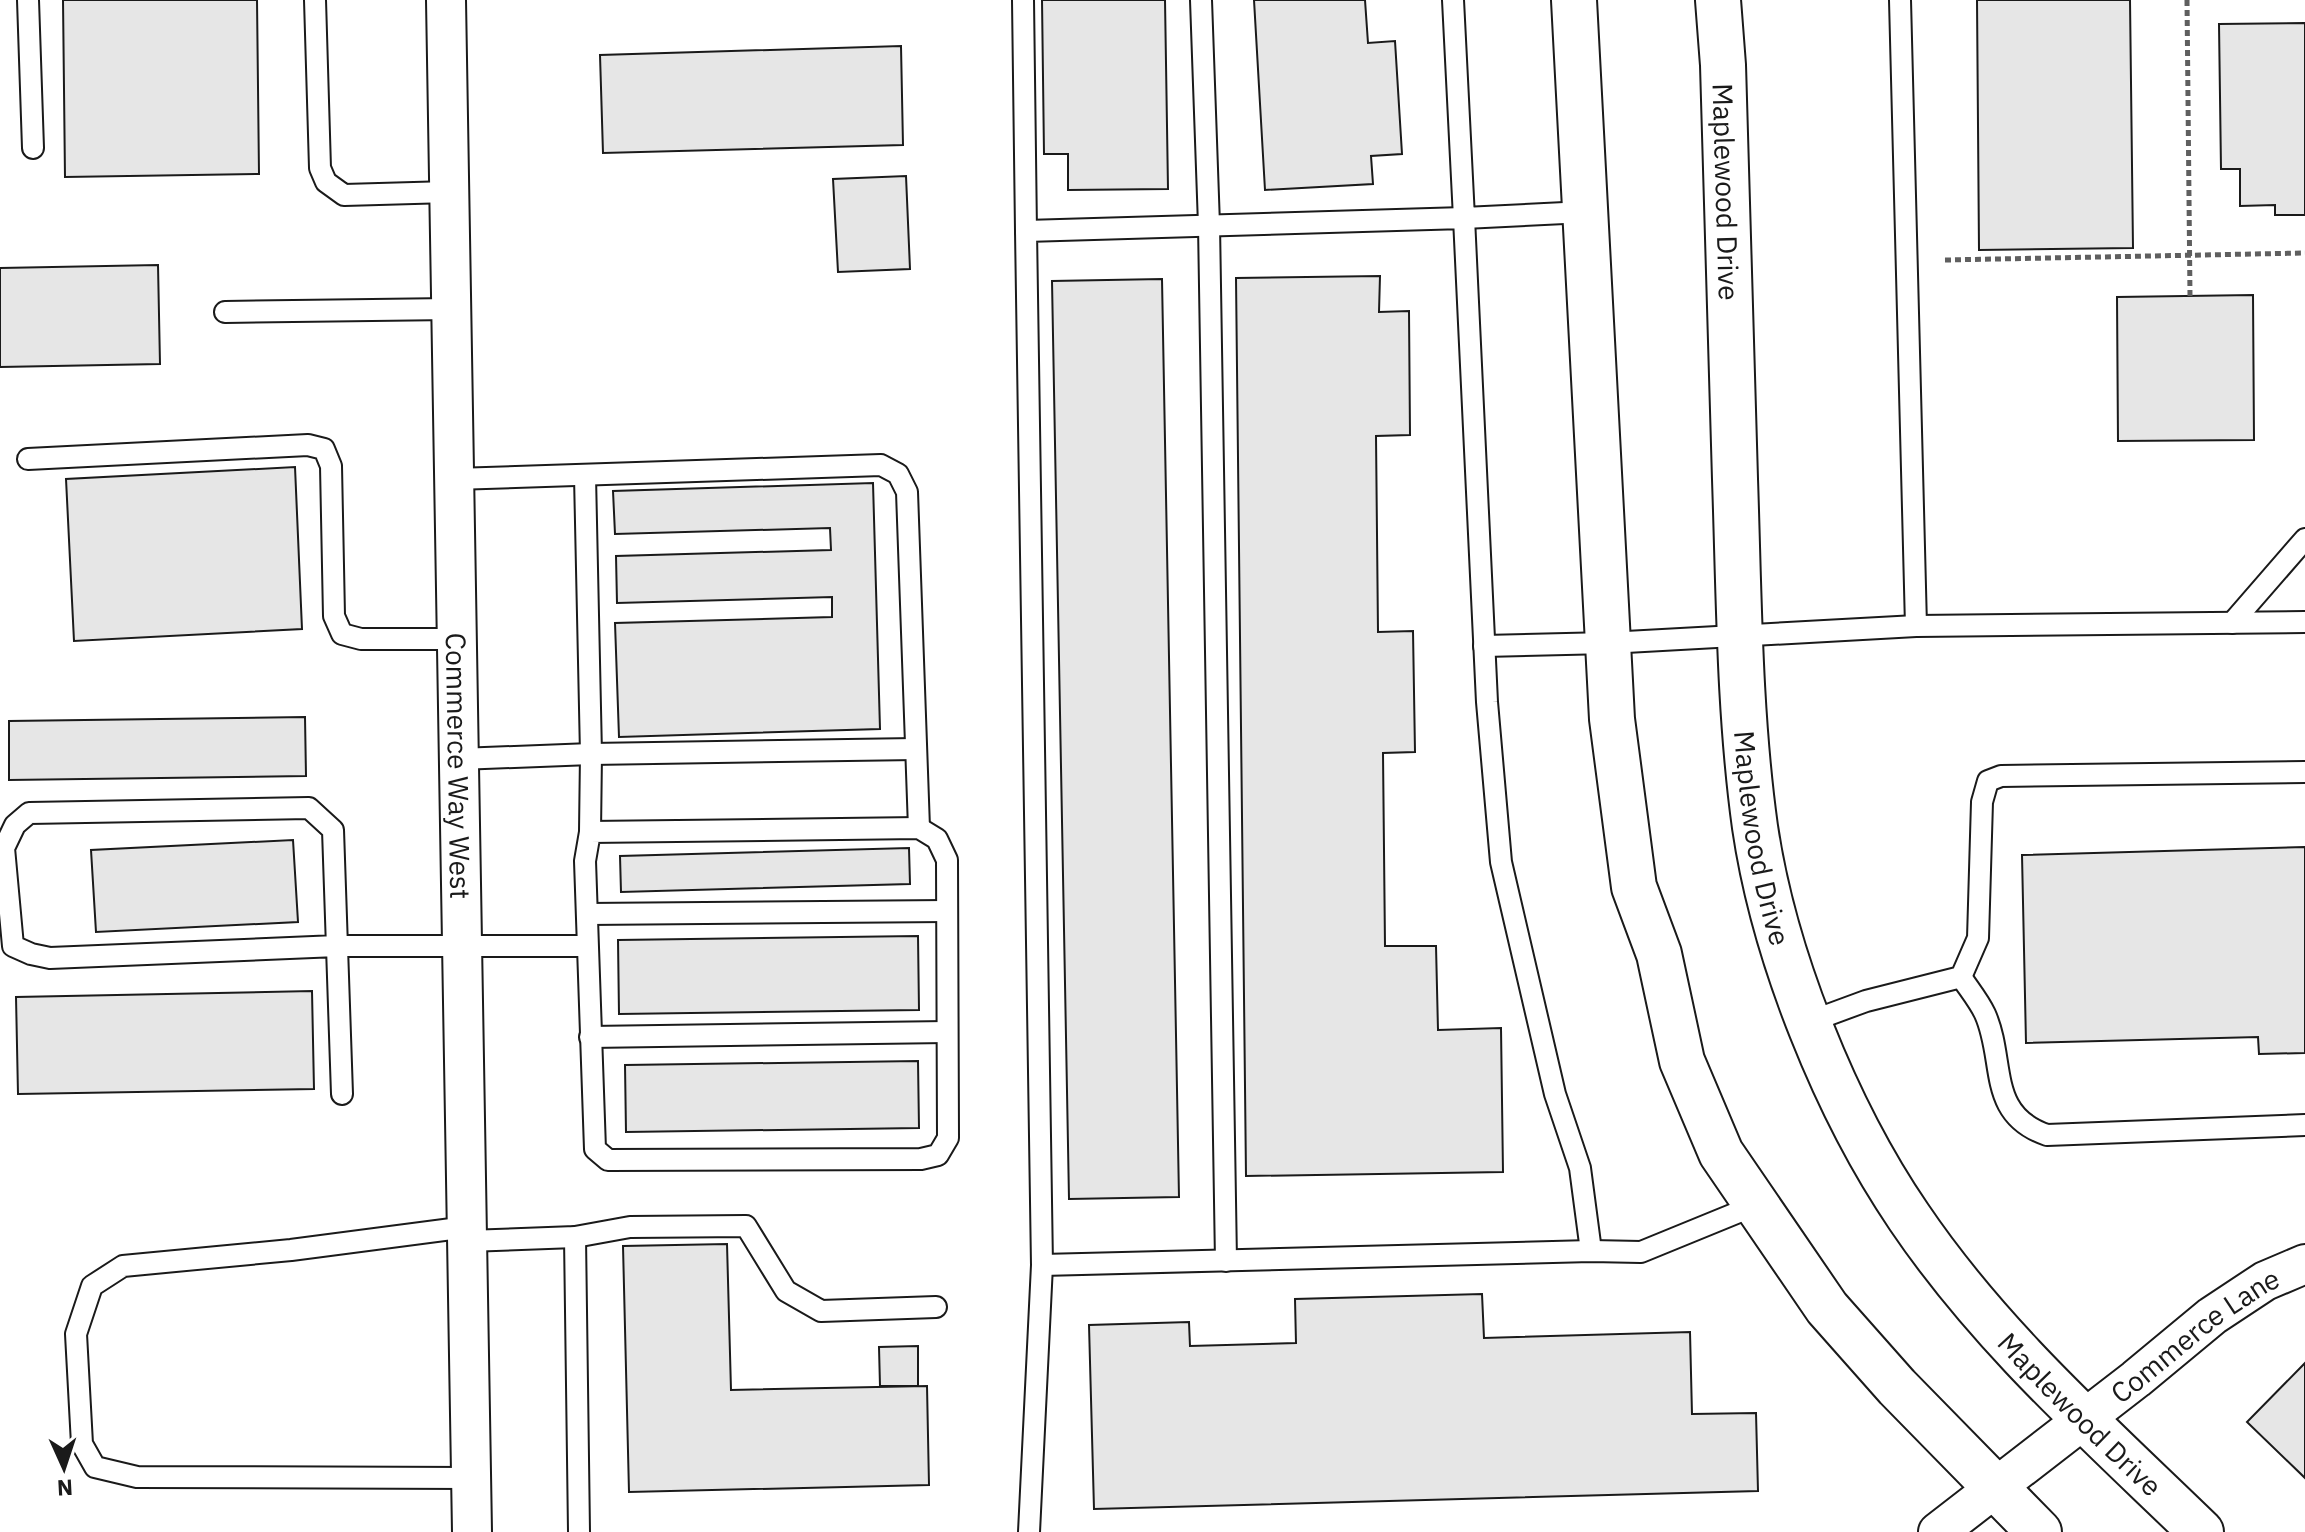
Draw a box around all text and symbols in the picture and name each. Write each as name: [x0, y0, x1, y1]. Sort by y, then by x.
street label: Maplewood Drive: [1705, 83, 1748, 301]
street label: Commerce Way West: [438, 632, 480, 900]
street label: Maplewood Drive: [1726, 729, 1800, 950]
street label: Commerce Lane: [2102, 1259, 2285, 1411]
street label: Maplewood Drive: [1990, 1324, 2170, 1504]
north arrow: [24, 1428, 104, 1508]
text: N: [56, 1474, 74, 1503]

